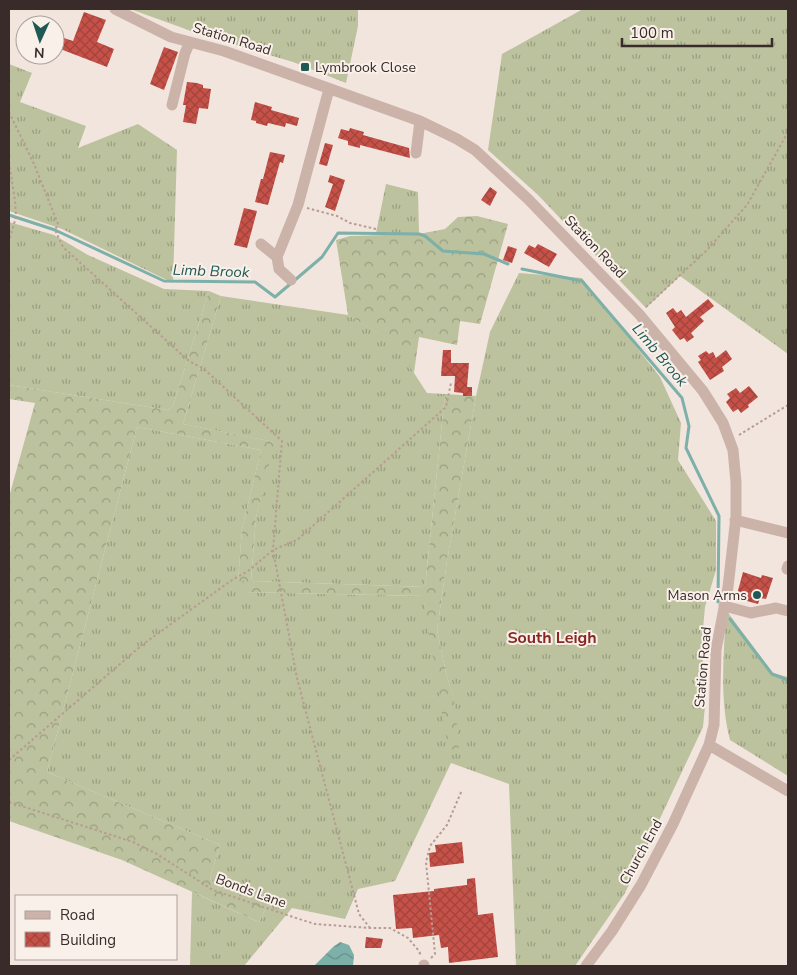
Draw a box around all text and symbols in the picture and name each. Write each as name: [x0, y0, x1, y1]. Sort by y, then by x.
north arrow: [15, 15, 65, 65]
scale bar: [622, 15, 772, 47]
street label: Station Road: [191, 18, 273, 60]
text: 100 m: [630, 23, 674, 43]
text: N: [34, 43, 45, 62]
place label: Lymbrook Close: [315, 58, 416, 77]
marker: Lymbrook Close: [299, 61, 311, 73]
street label: Station Road: [560, 211, 630, 283]
water label: Limb Brook: [172, 260, 250, 282]
water label: Limb Brook: [628, 319, 693, 391]
place label: Mason Arms: [668, 586, 747, 605]
marker: Mason Arms: [751, 589, 763, 601]
street label: Station Road: [690, 626, 716, 708]
district label: South Leigh: [507, 627, 597, 649]
street label: Church End: [615, 816, 667, 888]
street label: Bonds Lane: [213, 869, 289, 913]
legend: [15, 895, 178, 960]
text: Road: [60, 905, 95, 925]
text: Building: [60, 930, 116, 950]

